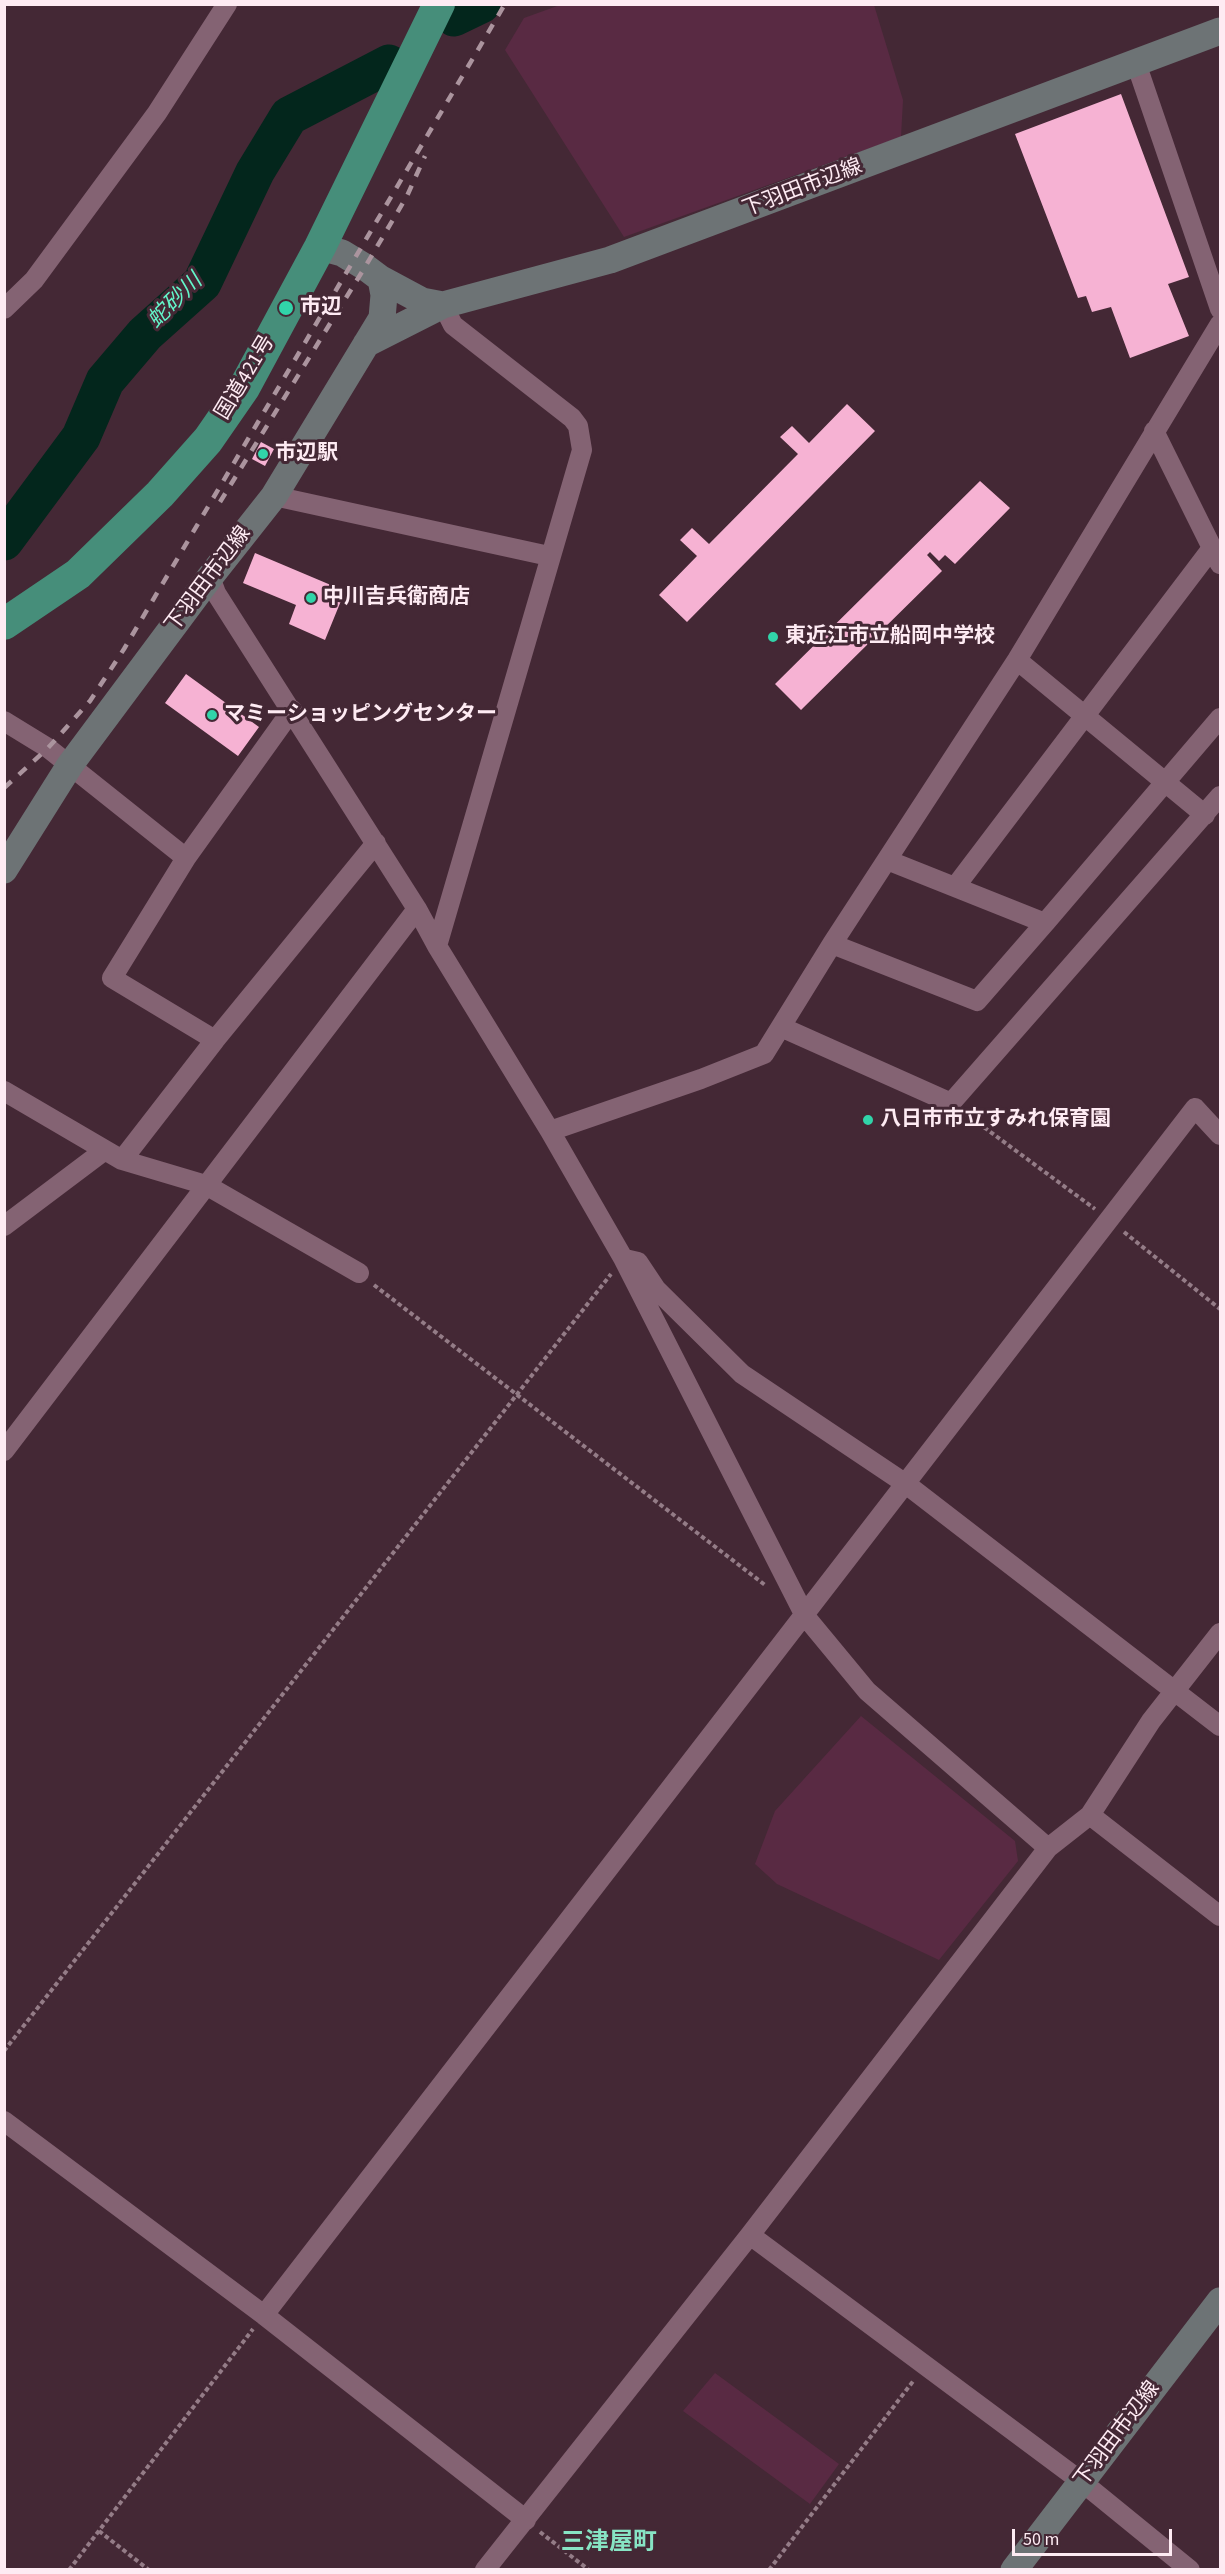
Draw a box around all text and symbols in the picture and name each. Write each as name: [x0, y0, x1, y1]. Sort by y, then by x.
street label: 下羽田市辺線: [740, 155, 866, 223]
water label: 蛇砂川: [143, 269, 209, 335]
place label: 市辺: [300, 295, 342, 321]
marker: 市辺: [277, 299, 295, 317]
street label: 国道421号: [211, 331, 281, 425]
place label: 市辺駅: [275, 441, 338, 467]
marker: 市辺駅: [256, 447, 270, 461]
street label: 下羽田市辺線: [161, 522, 257, 638]
place label: 中川吉兵衛商店: [323, 585, 470, 611]
marker: 中川吉兵衛商店: [304, 591, 318, 605]
place label: 東近江市立船岡中学校: [785, 624, 995, 650]
marker: 東近江市立船岡中学校: [766, 630, 780, 644]
place label: マミーショッピングセンター: [224, 702, 497, 728]
marker: マミーショッピングセンター: [205, 708, 219, 722]
place label: 八日市市立すみれ保育園: [880, 1107, 1111, 1133]
marker: 八日市市立すみれ保育園: [861, 1113, 875, 1127]
street label: 下羽田市辺線: [1070, 2377, 1166, 2493]
scale bar: [1015, 2517, 1176, 2555]
text: 50 m: [1023, 2527, 1059, 2552]
district label: 三津屋町: [561, 2530, 657, 2558]

